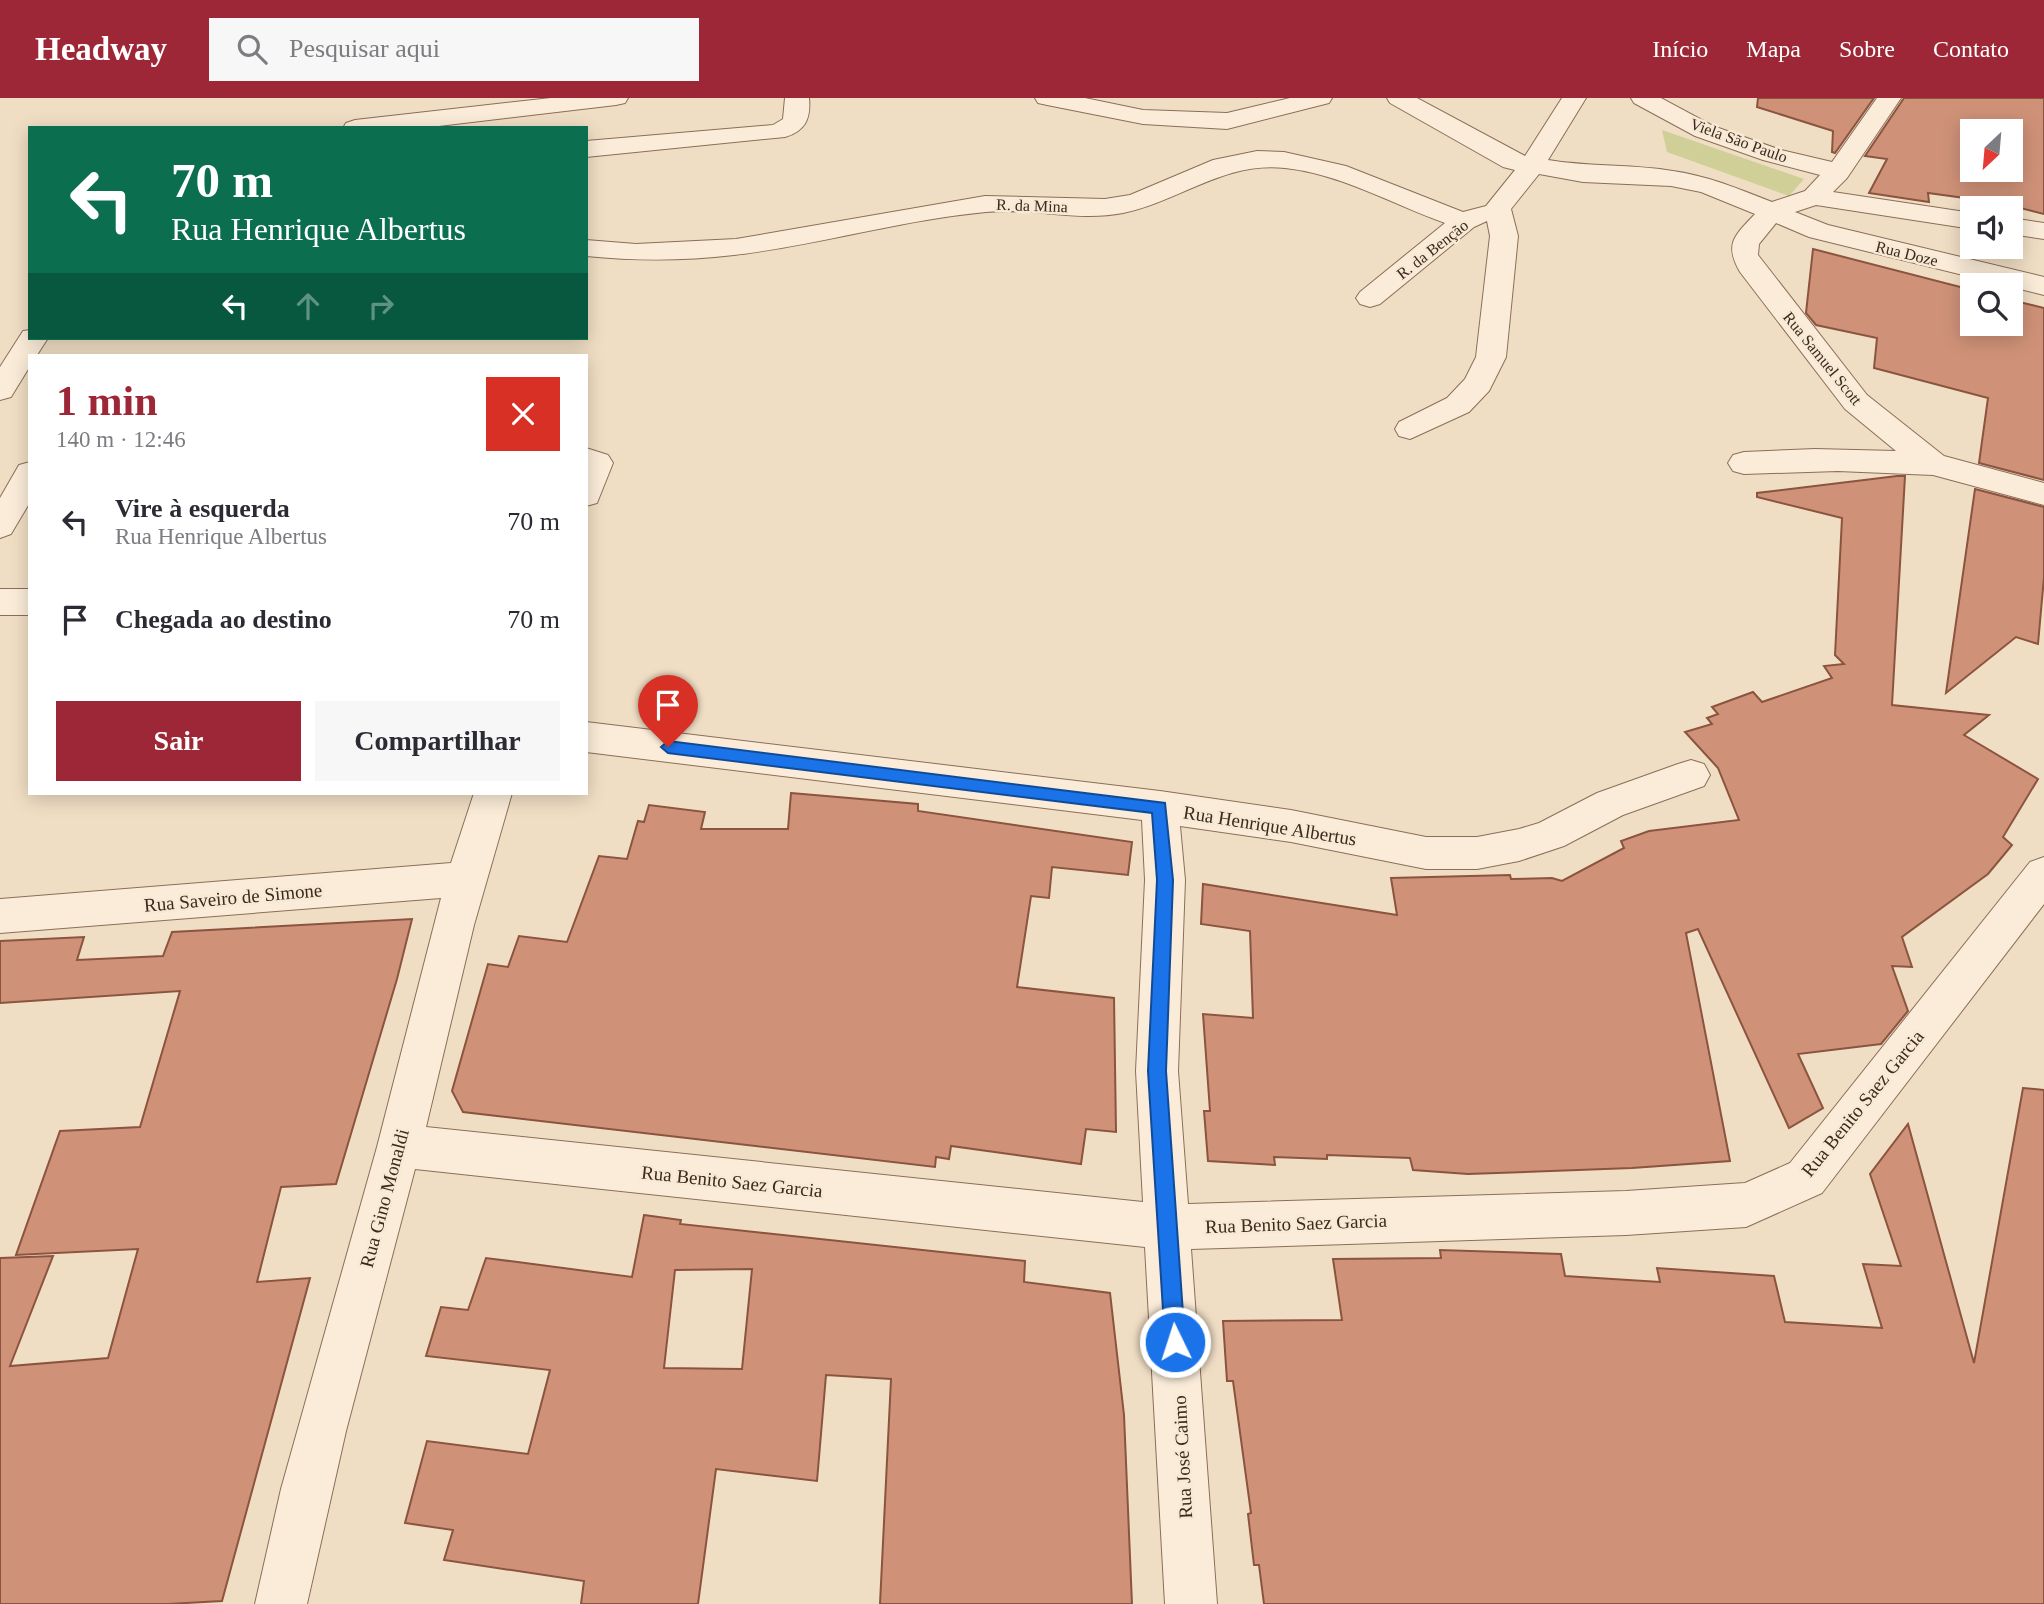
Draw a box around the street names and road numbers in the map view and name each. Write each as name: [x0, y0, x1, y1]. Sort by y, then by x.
street label: Viela São Paulo: [1688, 115, 1790, 166]
street label: R. da Mina: [996, 196, 1068, 215]
street label: R. da Benção: [1393, 216, 1472, 283]
street label: Rua Doze: [1874, 238, 1940, 269]
street label: Rua Samuel Scott: [1780, 308, 1866, 409]
street label: Rua Henrique Albertus: [1182, 801, 1358, 850]
street label: Rua Saveiro de Simone: [143, 879, 323, 916]
street label: Rua Benito Saez Garcia: [1797, 1026, 1928, 1181]
street label: Rua Gino Monaldi: [356, 1127, 413, 1270]
street label: Rua Benito Saez Garcia: [640, 1162, 824, 1202]
street label: Rua Benito Saez Garcia: [1205, 1210, 1388, 1237]
street label: Rua José Caimo: [1169, 1395, 1196, 1519]

